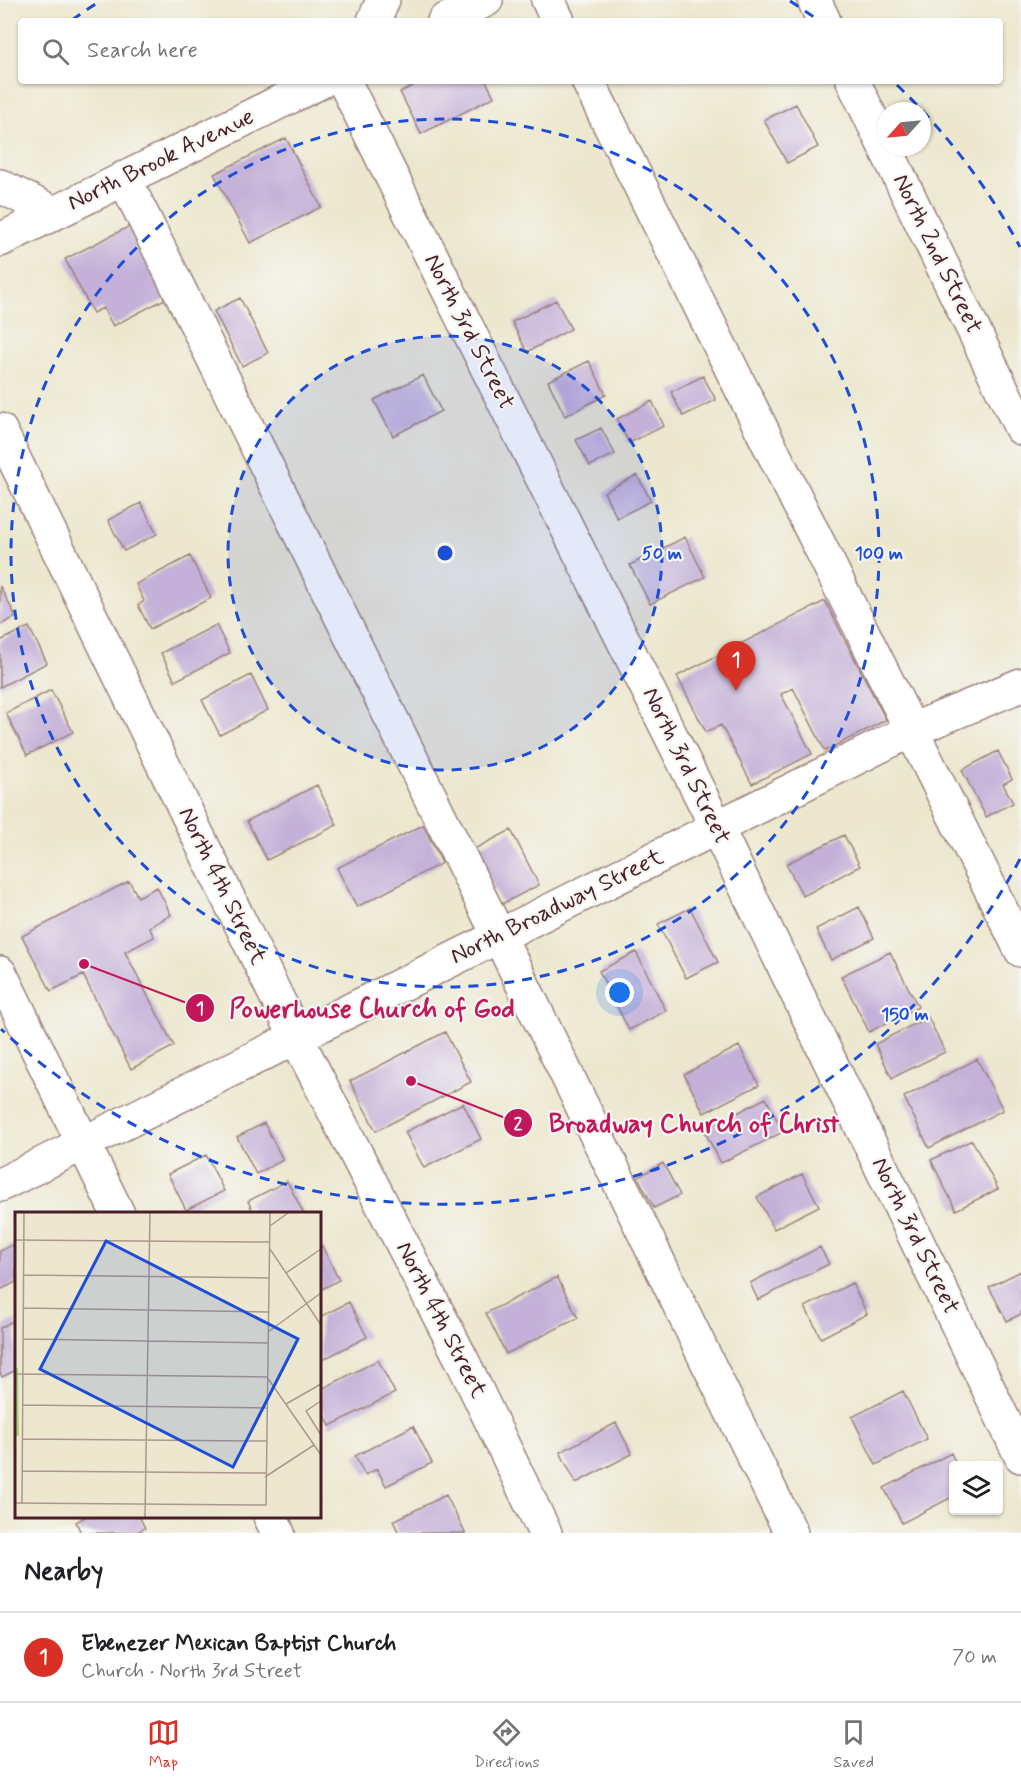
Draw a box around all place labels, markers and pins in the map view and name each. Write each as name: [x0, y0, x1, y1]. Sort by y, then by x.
centre of rings: [435, 543, 455, 563]
pin: 1: [716, 642, 756, 691]
callout: Powerhouse Church of God: [185, 986, 528, 1030]
callout: Broadway Church of Christ: [503, 1101, 855, 1145]

